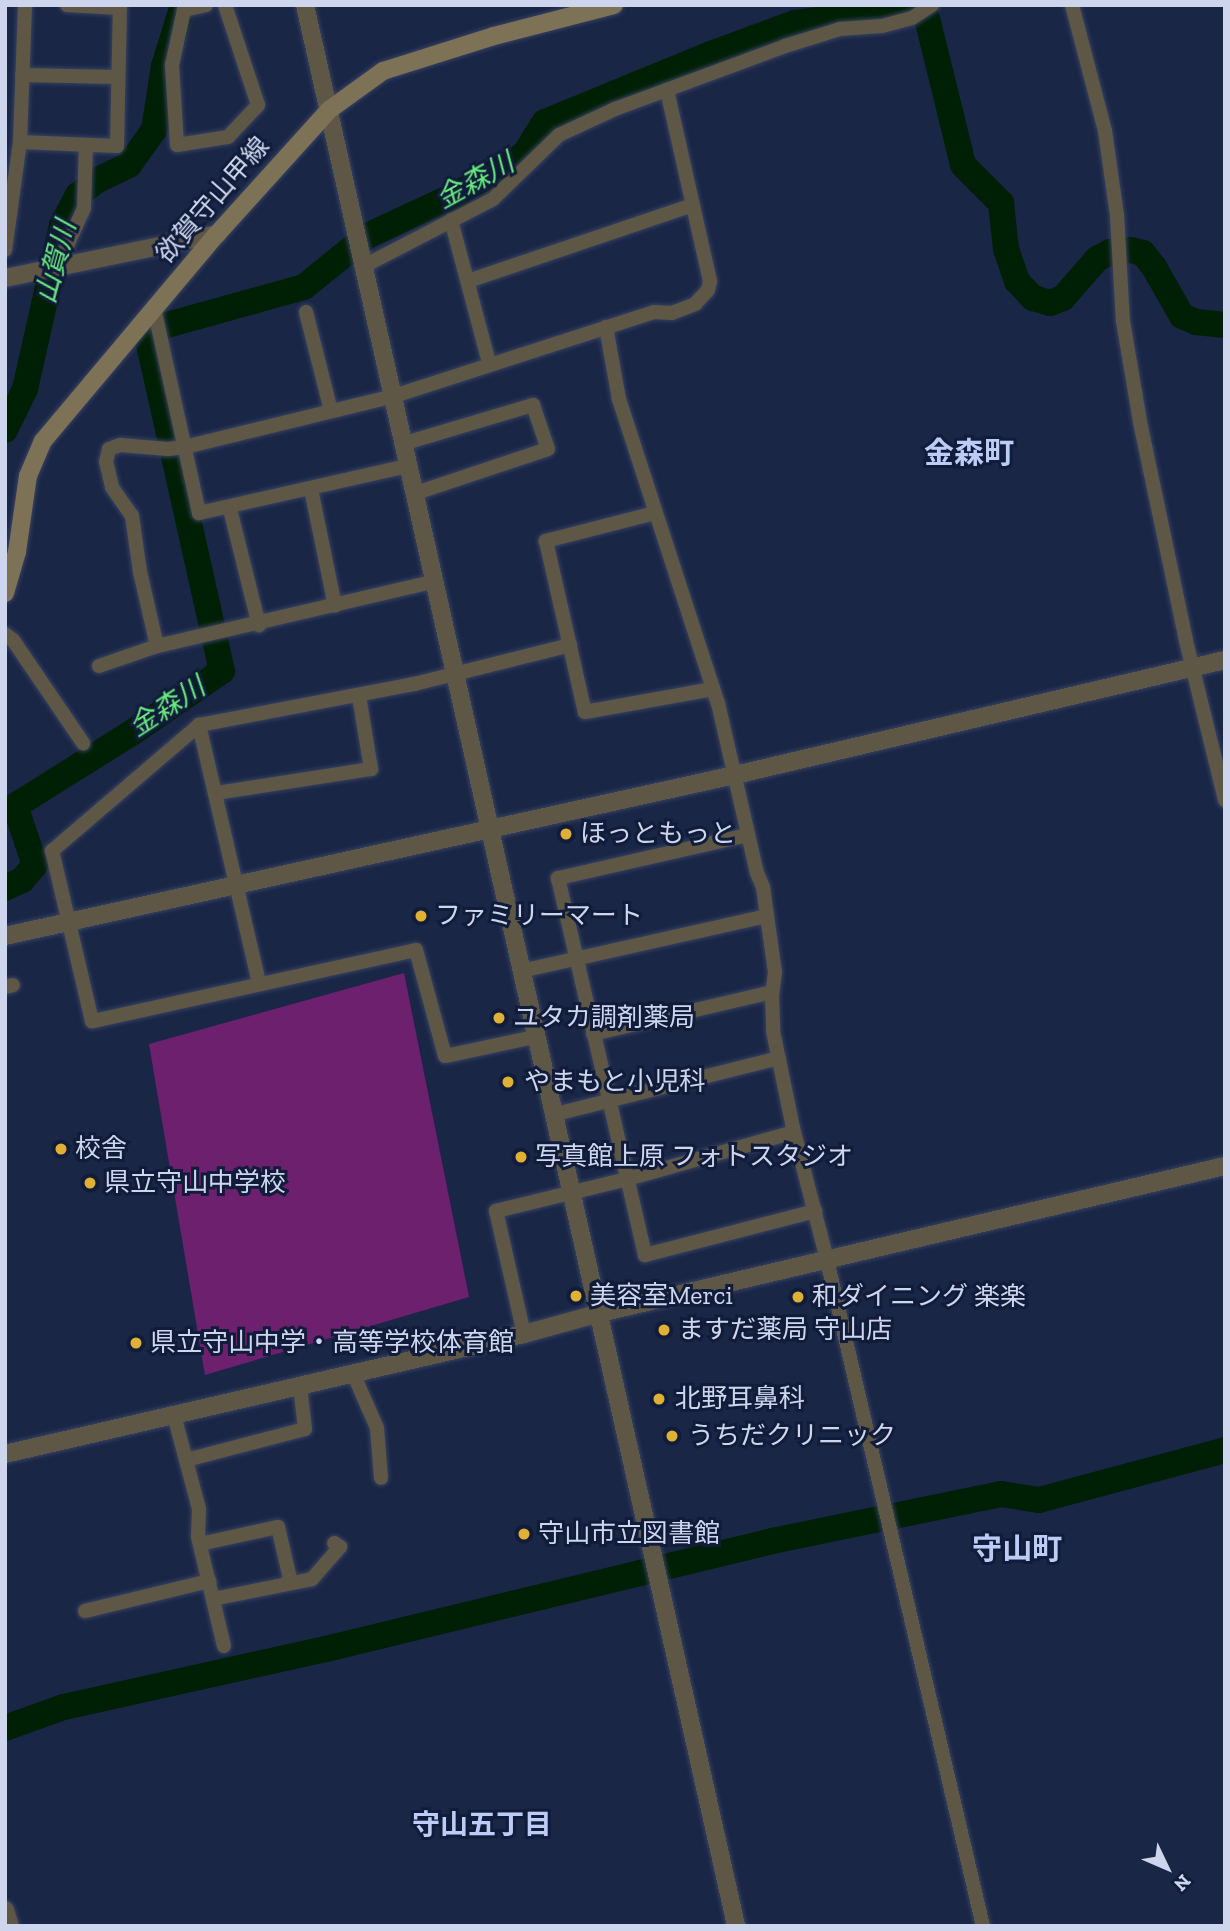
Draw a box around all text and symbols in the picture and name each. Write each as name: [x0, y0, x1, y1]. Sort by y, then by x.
street label: 欲賀守山甲線: [150, 131, 276, 269]
water label: 金森川: [430, 146, 520, 216]
water label: 山賀川: [29, 217, 83, 307]
district label: 金森町: [924, 435, 1014, 471]
water label: 金森川: [123, 670, 211, 744]
place label: ほっともっと: [580, 818, 736, 850]
marker: ほっともっと: [558, 826, 574, 842]
place label: ファミリーマート: [435, 900, 643, 932]
marker: ファミリーマート: [413, 908, 429, 924]
place label: ユタカ調剤薬局: [513, 1002, 695, 1034]
marker: ユタカ調剤薬局: [491, 1010, 507, 1026]
place label: やまもと小児科: [524, 1066, 706, 1098]
marker: やまもと小児科: [498, 1072, 518, 1092]
place label: 校舎: [75, 1133, 127, 1165]
marker: 校舎: [53, 1141, 69, 1157]
place label: 写真館上原 フォトスタジオ: [535, 1141, 853, 1173]
marker: 写真館上原 フォトスタジオ: [513, 1149, 529, 1165]
place label: 県立守山中学校: [104, 1167, 286, 1199]
marker: 県立守山中学校: [82, 1175, 98, 1191]
place label: 美容室Merci: [590, 1280, 733, 1312]
place label: 和ダイニング 楽楽: [812, 1281, 1026, 1313]
marker: 美容室Merci: [568, 1288, 584, 1304]
marker: 和ダイニング 楽楽: [790, 1289, 806, 1305]
place label: ますだ薬局 守山店: [678, 1314, 892, 1346]
marker: ますだ薬局 守山店: [656, 1322, 672, 1338]
place label: 県立守山中学・高等学校体育館: [150, 1327, 514, 1359]
marker: 県立守山中学・高等学校体育館: [128, 1335, 144, 1351]
place label: 北野耳鼻科: [675, 1383, 805, 1415]
marker: 北野耳鼻科: [649, 1389, 669, 1409]
place label: うちだクリニック: [688, 1420, 896, 1452]
marker: うちだクリニック: [662, 1426, 682, 1446]
place label: 守山市立図書館: [538, 1518, 720, 1550]
marker: 守山市立図書館: [516, 1526, 532, 1542]
district label: 守山町: [972, 1531, 1062, 1567]
district label: 守山五丁目: [412, 1808, 552, 1842]
north arrow: [1132, 1833, 1202, 1903]
text: N: [1169, 1870, 1196, 1896]

